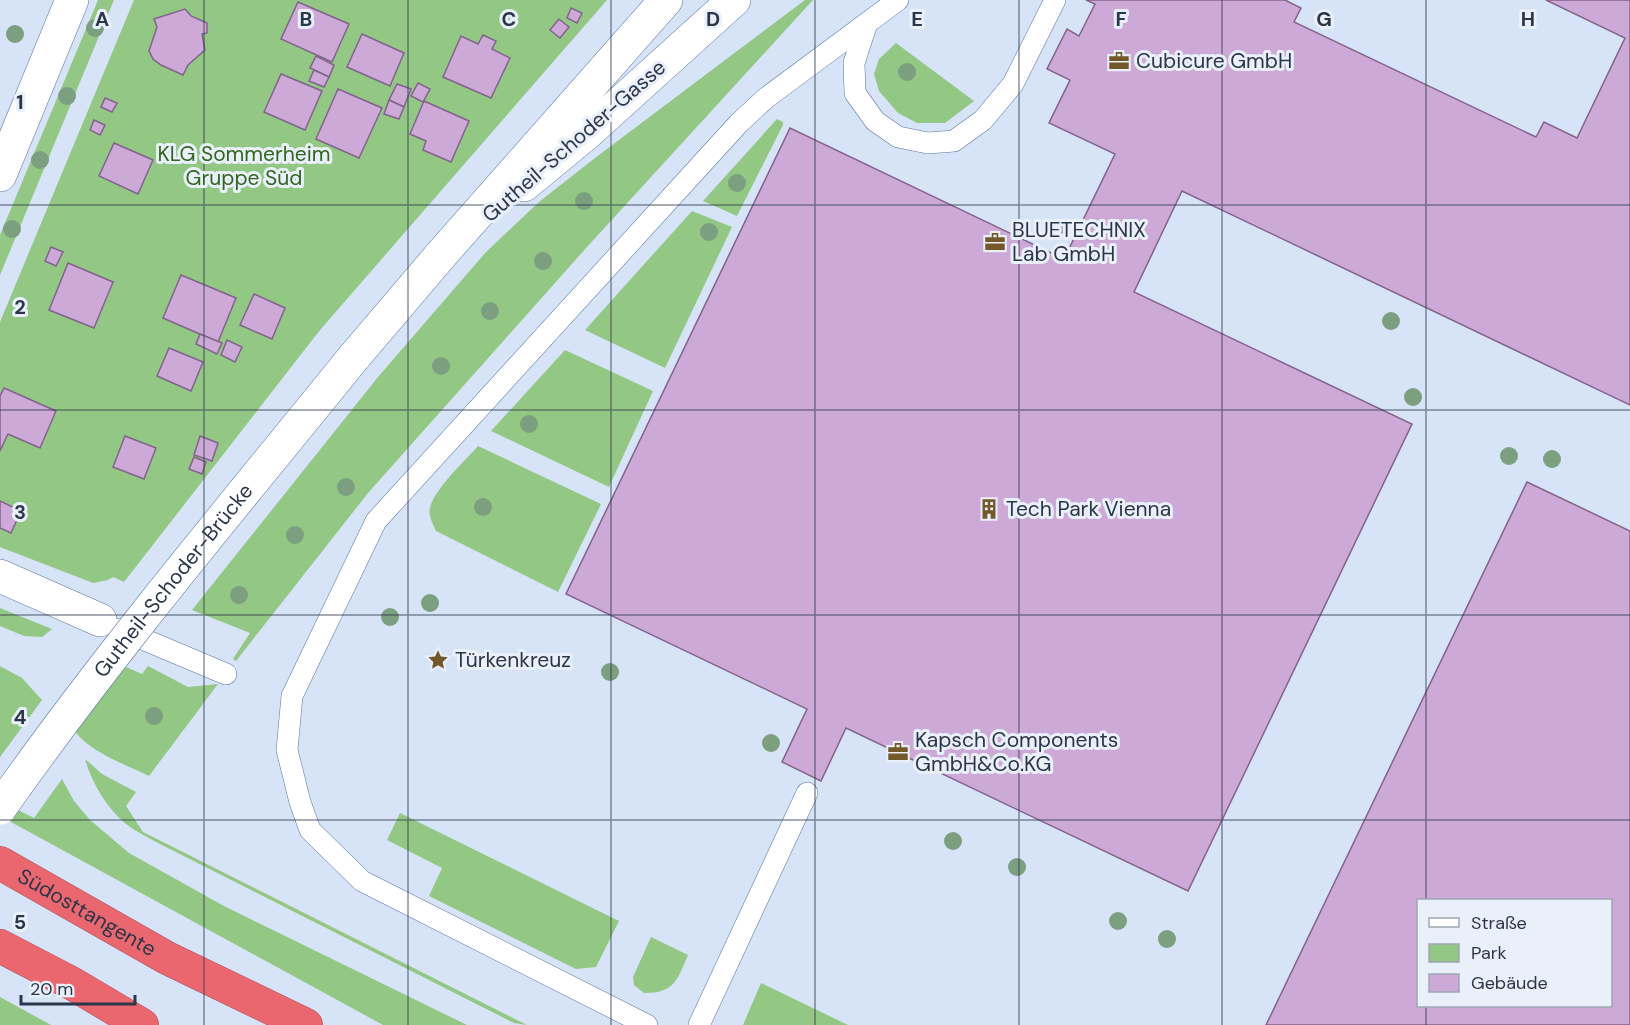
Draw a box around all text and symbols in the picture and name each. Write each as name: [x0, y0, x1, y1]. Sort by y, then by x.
text: A: [95, 6, 109, 32]
text: B: [300, 6, 312, 32]
text: C: [502, 6, 516, 32]
text: D: [706, 6, 720, 32]
text: E: [911, 6, 923, 32]
text: F: [1115, 6, 1127, 32]
text: G: [1316, 6, 1332, 32]
text: H: [1521, 6, 1535, 32]
place label: Cubicure GmbH: [1136, 47, 1292, 75]
office icon: Cubicure GmbH: [1107, 49, 1131, 73]
street label: Gutheil-Schoder-Gasse: [476, 53, 672, 229]
text: 1: [16, 89, 24, 115]
park label: KLG Sommerheim Gruppe Süd: [158, 140, 330, 192]
place label: BLUETECHNIX Lab GmbH: [1012, 216, 1146, 268]
office icon: BLUETECHNIX Lab GmbH: [983, 230, 1007, 254]
text: 2: [14, 294, 26, 320]
street label: Gutheil-Schoder-Brücke: [87, 478, 259, 683]
place label: Tech Park Vienna: [1006, 495, 1171, 523]
building icon: Tech Park Vienna: [977, 497, 1001, 521]
text: 3: [14, 499, 26, 525]
place label: Türkenkreuz: [455, 646, 571, 674]
place icon: Türkenkreuz: [426, 648, 450, 672]
text: 4: [14, 704, 27, 730]
place label: Kapsch Components GmbH&Co.KG: [915, 726, 1118, 778]
office icon: Kapsch Components GmbH&Co.KG: [886, 740, 910, 764]
street label: Südosttangente: [13, 862, 161, 963]
legend: [1417, 899, 1612, 1007]
text: 5: [14, 909, 26, 935]
text: Straße: [1471, 911, 1527, 935]
text: Park: [1471, 941, 1507, 965]
scale bar: [21, 968, 135, 1006]
text: Gebäude: [1471, 971, 1548, 995]
text: 20 m: [30, 977, 73, 1001]

